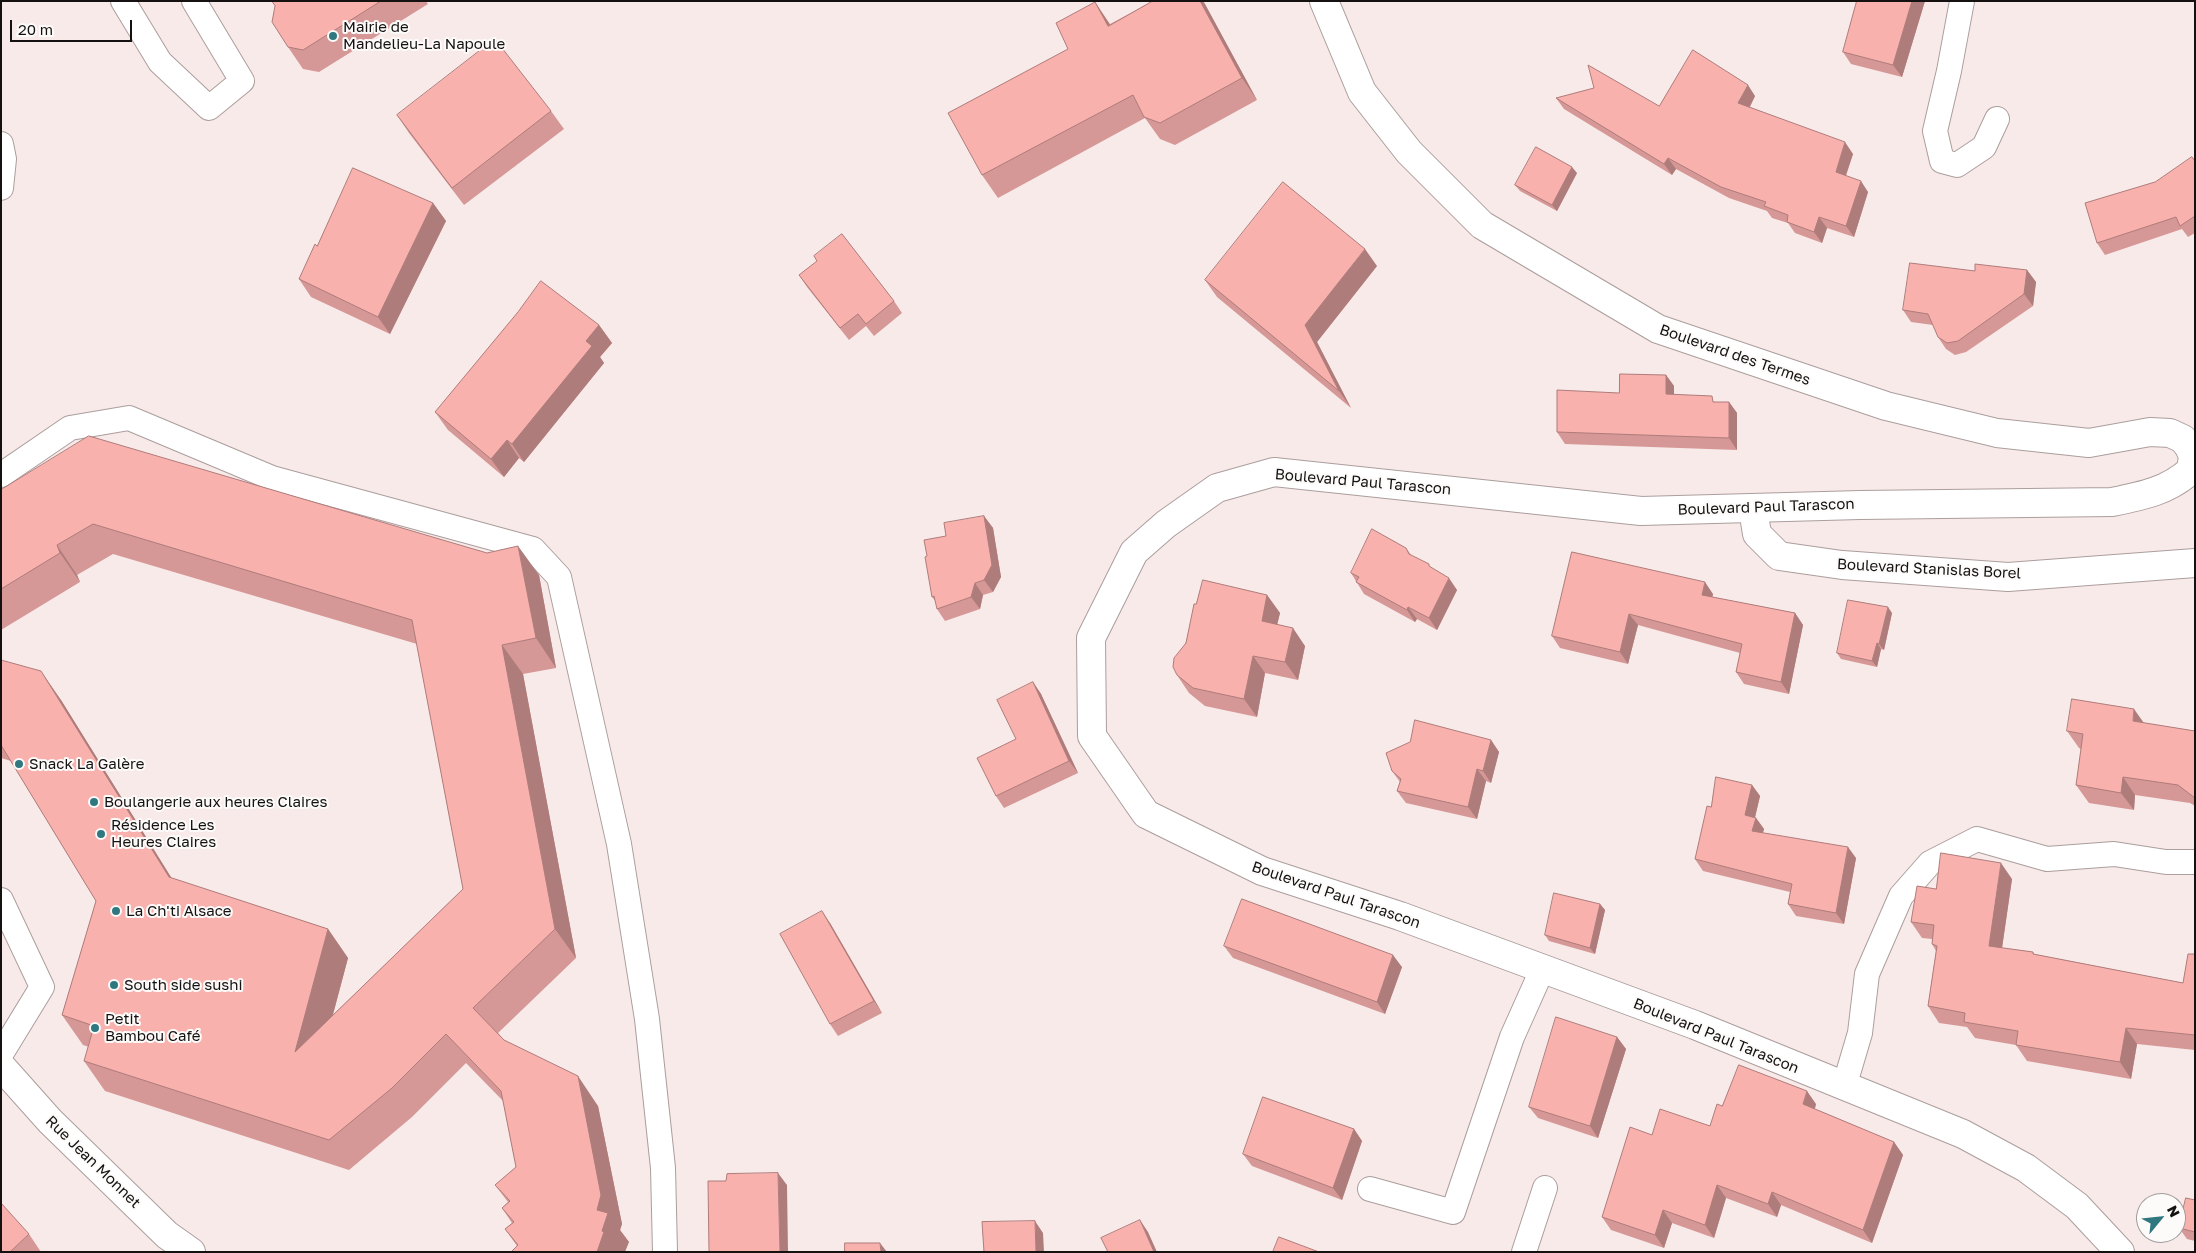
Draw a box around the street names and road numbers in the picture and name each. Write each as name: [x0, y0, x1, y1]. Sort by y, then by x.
street label: Boulevard des Termes: [1657, 321, 1813, 389]
street label: Boulevard Paul Tarascon: [1274, 465, 1452, 499]
street label: Boulevard Paul Tarascon: [1677, 495, 1855, 519]
street label: Boulevard Stanislas Borel: [1836, 555, 2022, 583]
street label: Boulevard Paul Tarascon: [1249, 858, 1423, 932]
street label: Boulevard Paul Tarascon: [1631, 995, 1801, 1077]
street label: Rue Jean Monnet: [42, 1112, 144, 1212]

